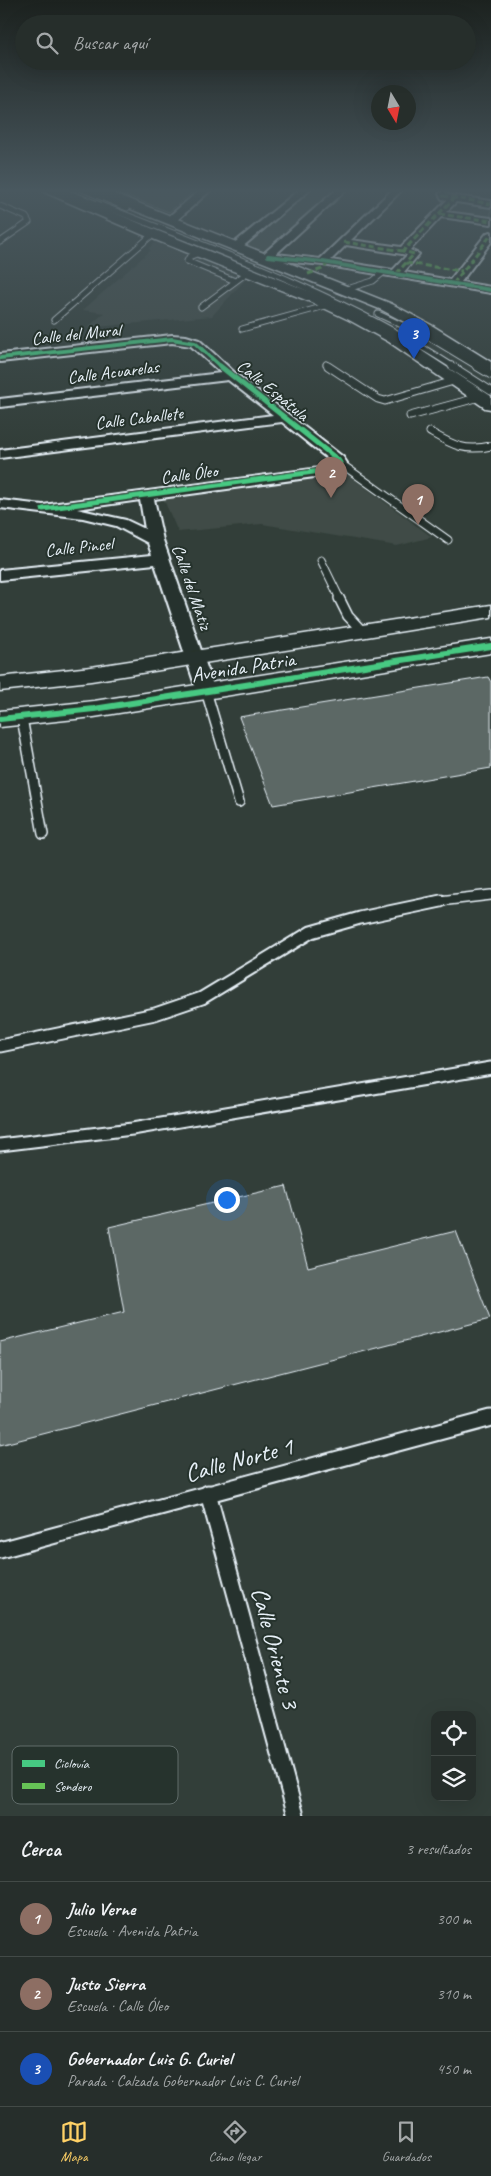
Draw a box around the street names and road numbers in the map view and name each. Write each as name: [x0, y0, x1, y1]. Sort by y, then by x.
street label: Calle del Mural: [31, 318, 124, 350]
street label: Calle Espátula: [233, 354, 315, 427]
street label: Calle Acuarelas: [66, 355, 162, 389]
street label: Calle Caballete: [94, 402, 185, 434]
street label: Calle Óleo: [159, 459, 220, 488]
street label: Calle Pincel: [44, 532, 117, 561]
street label: Calle del Matiz: [167, 541, 217, 634]
street label: Avenida Patria: [189, 646, 299, 688]
street label: Calle Norte 1: [181, 1430, 298, 1490]
street label: Calle Oriente 3: [243, 1584, 307, 1714]

